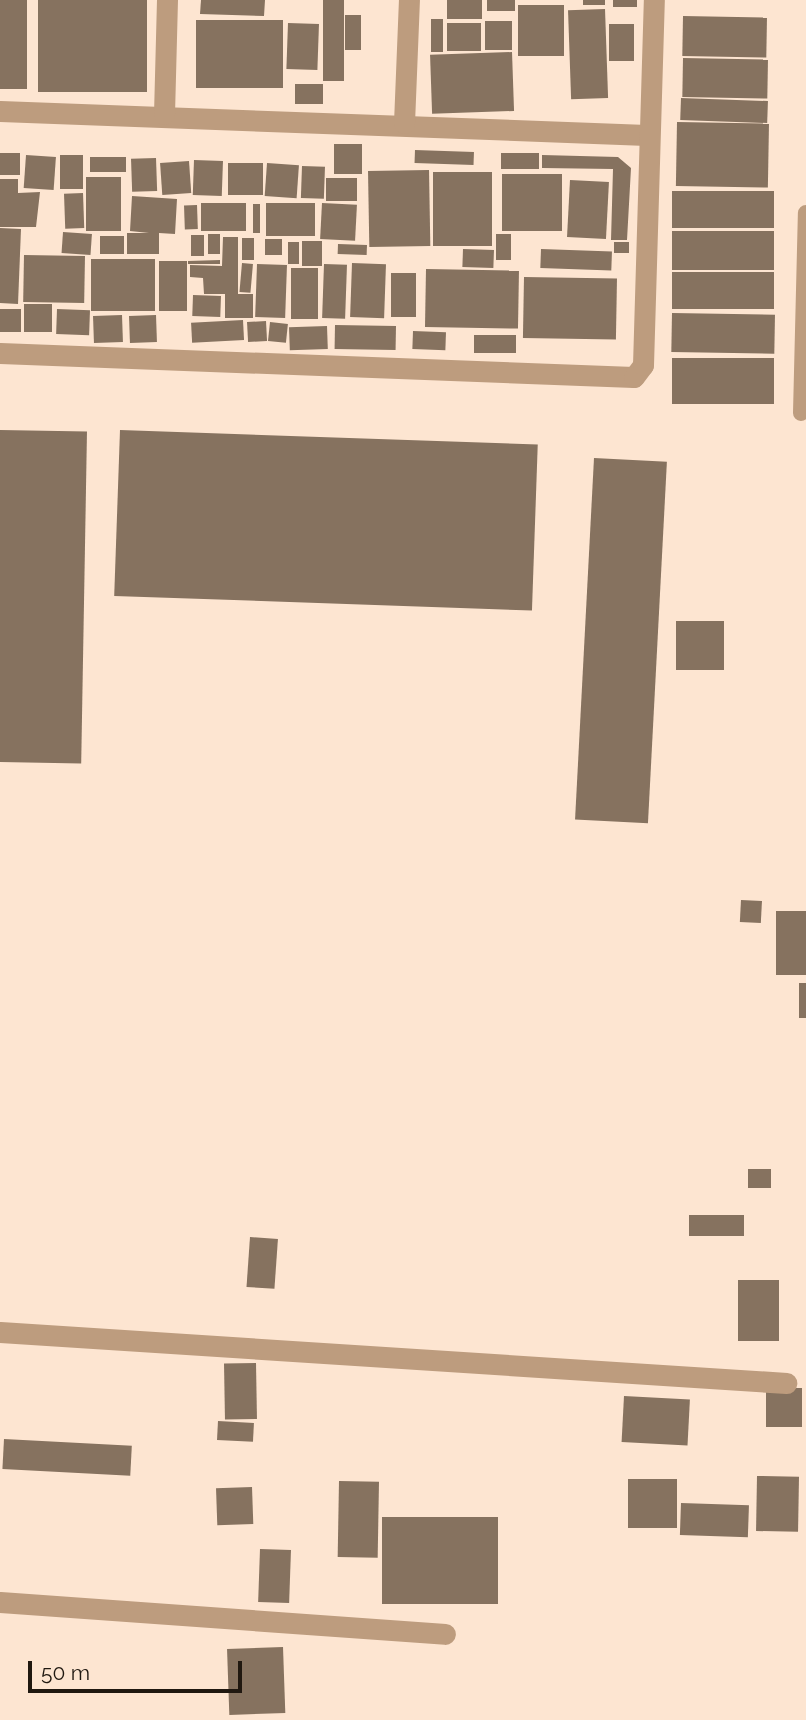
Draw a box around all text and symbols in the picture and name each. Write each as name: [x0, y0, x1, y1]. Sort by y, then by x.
scale bar: [32, 1646, 245, 1690]
text: 50 m: [41, 1660, 90, 1685]

